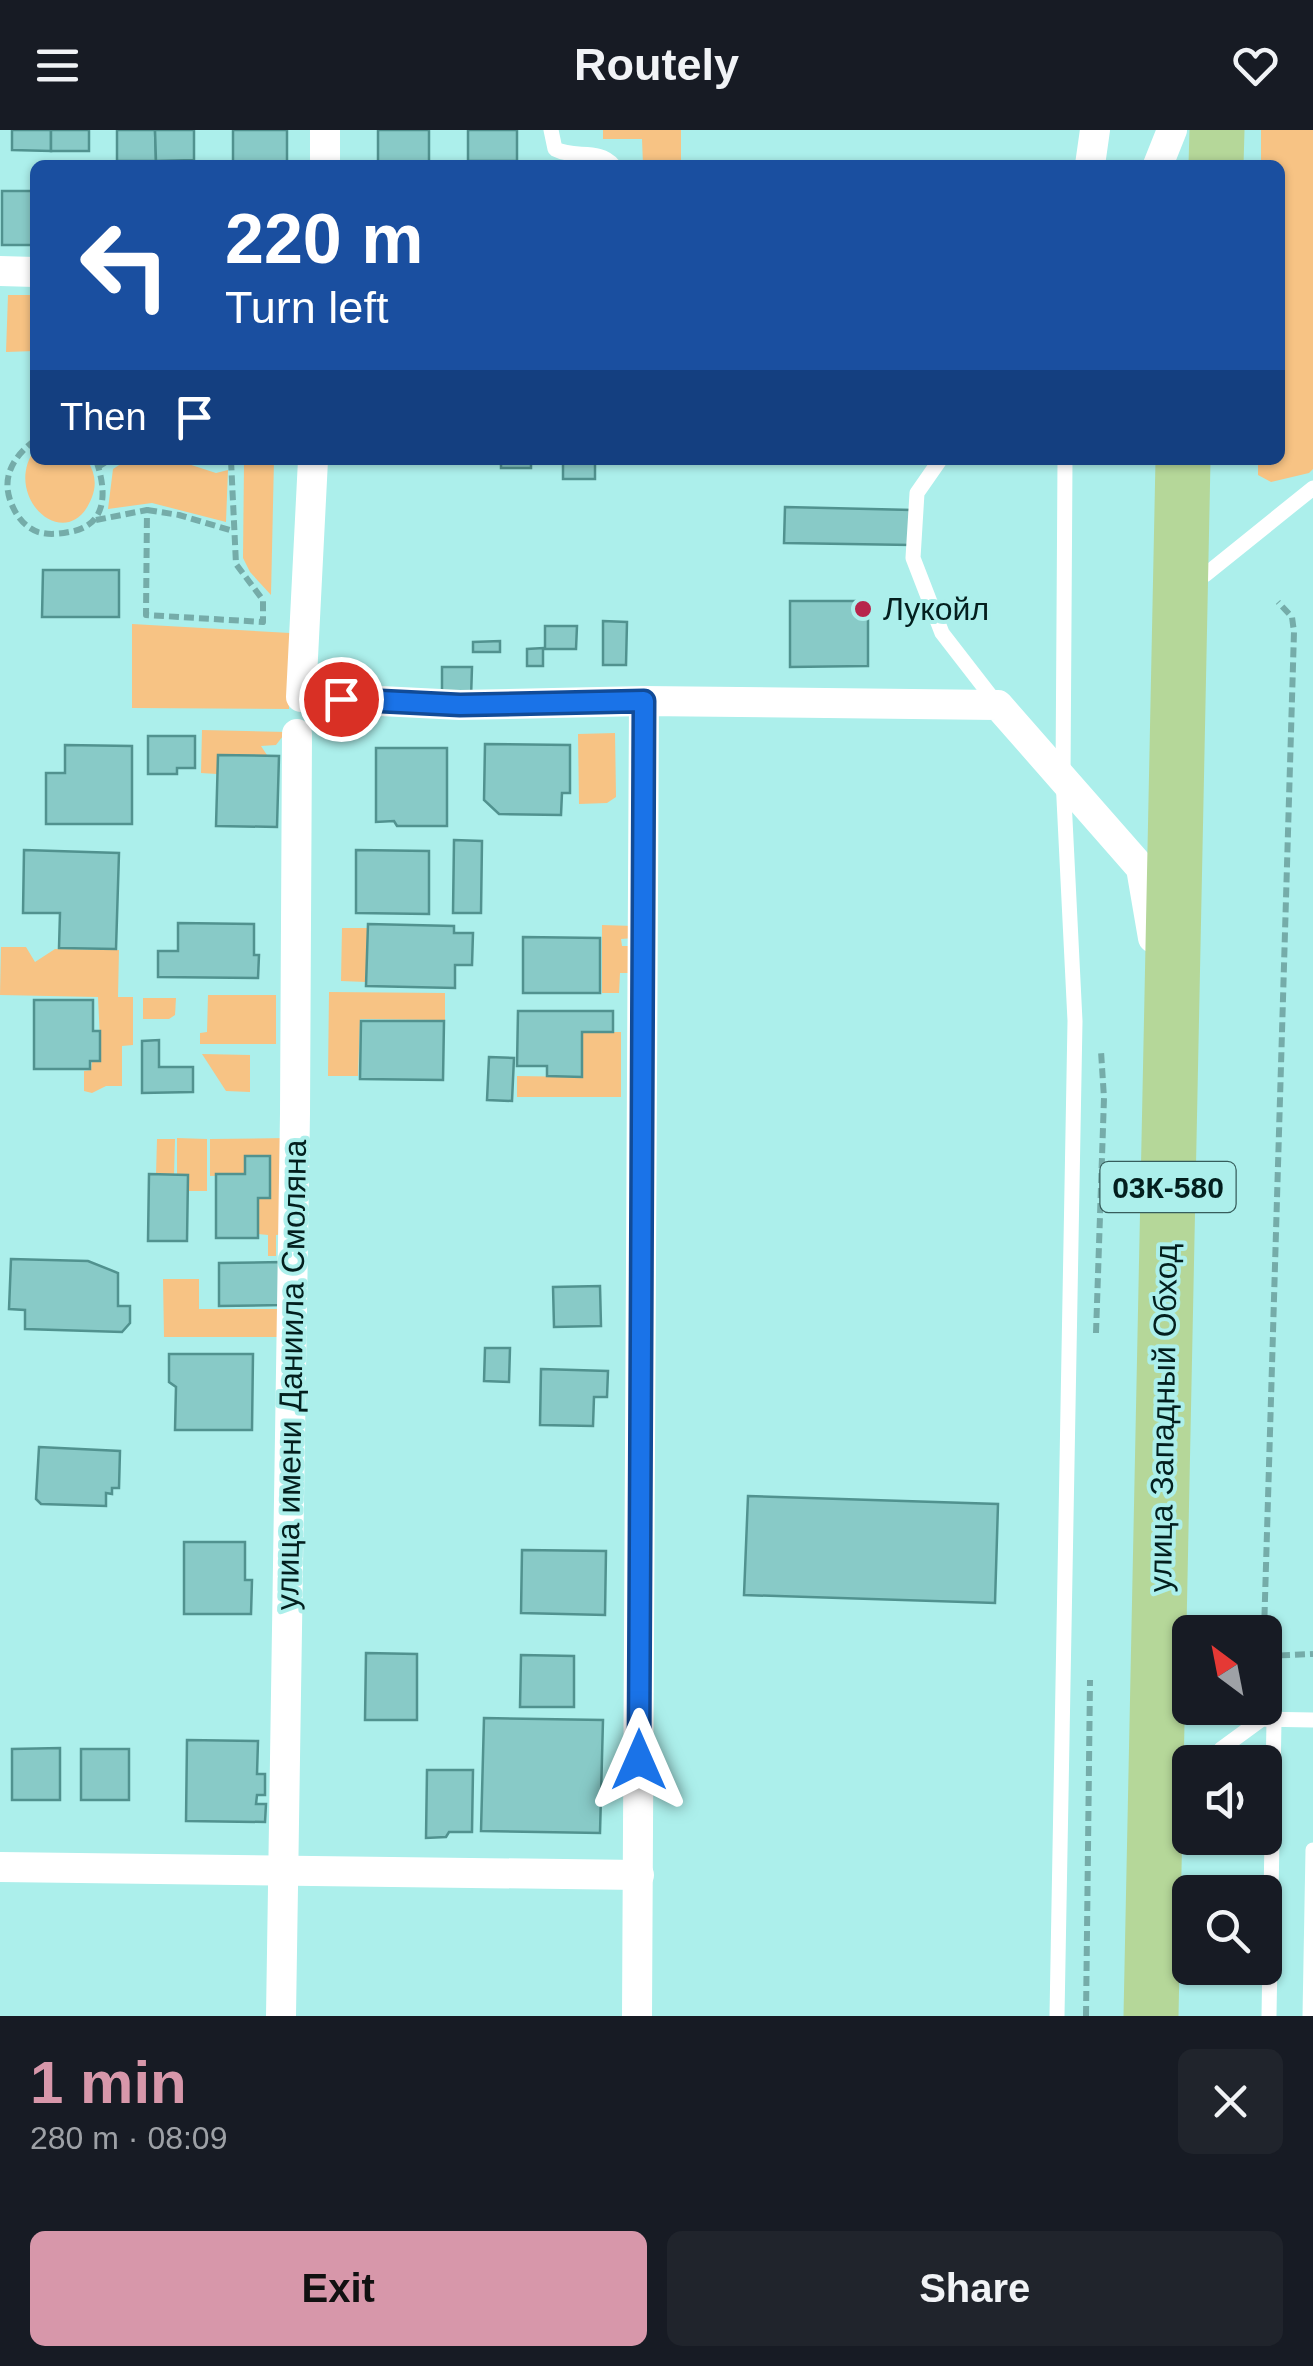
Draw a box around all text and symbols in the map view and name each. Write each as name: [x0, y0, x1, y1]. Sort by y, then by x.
icon: menu: [30, 38, 85, 93]
icon: heart: [1228, 38, 1283, 93]
text: Routely: [574, 39, 739, 90]
icon: left: [60, 200, 190, 330]
text: 220 m: [225, 200, 423, 278]
text: Turn left: [225, 282, 388, 333]
icon: arrive: [167, 390, 222, 445]
text: Then: [60, 396, 147, 438]
place label: Лукойл: [883, 591, 989, 627]
marker: Лукойл: [852, 598, 874, 620]
pin: [299, 657, 384, 742]
icon: arrive: [314, 672, 369, 727]
street label: улица имени Даниила Смоляна: [269, 1139, 313, 1611]
road number: 03К-580: [1100, 1162, 1236, 1212]
street label: улица Западный Обход: [1142, 1243, 1184, 1593]
north arrow: [1172, 1615, 1282, 1725]
map controls: [1172, 1615, 1282, 1985]
position arrow: [587, 1708, 691, 1812]
button: sound: [1172, 1745, 1282, 1855]
button: search: [1172, 1875, 1282, 1985]
text: 1 min: [30, 2049, 187, 2116]
button: close: [1178, 2049, 1283, 2154]
text: 280 m · 08:09: [30, 2120, 227, 2156]
button: Exit: [30, 2231, 647, 2346]
button: Share: [667, 2231, 1283, 2346]

